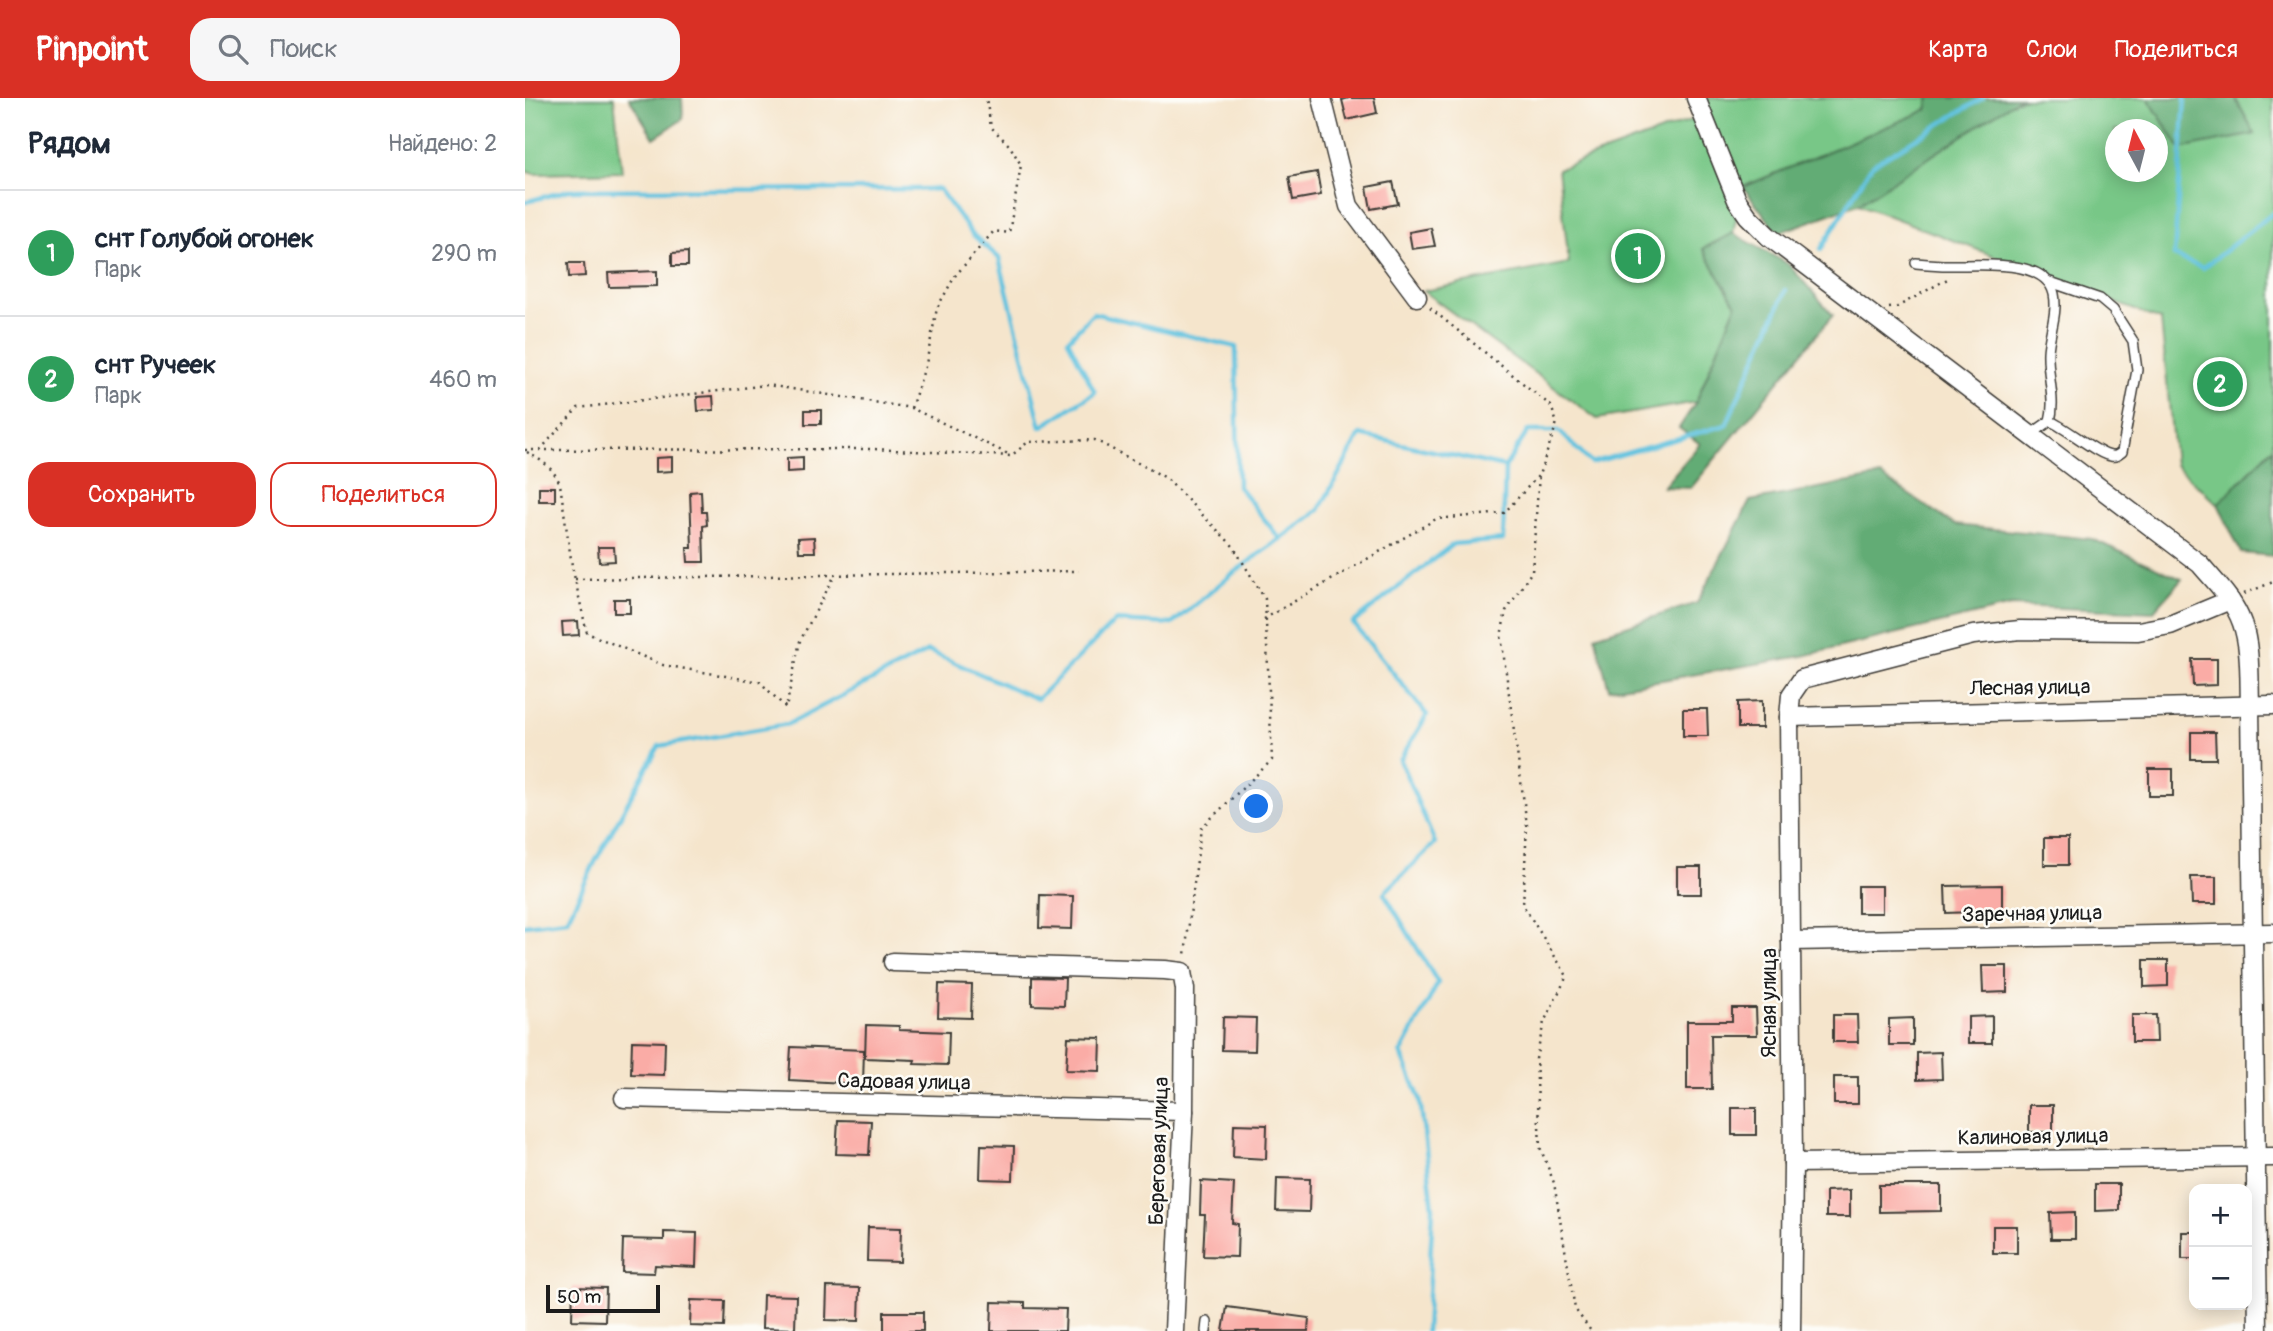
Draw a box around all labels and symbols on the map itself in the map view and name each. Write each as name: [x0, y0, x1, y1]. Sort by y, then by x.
north arrow: [2105, 119, 2168, 182]
pin: 1: [1615, 230, 1661, 282]
pin: 2: [2197, 358, 2243, 410]
street label: Лесная улица: [1968, 673, 2091, 703]
your location: [1239, 789, 1273, 823]
street label: Заречная улица: [1962, 899, 2102, 929]
street label: Ясная улица: [1756, 948, 1783, 1058]
street label: Садовая улица: [837, 1067, 971, 1097]
street label: Береговая улица: [1143, 1076, 1175, 1226]
street label: Калиновая улица: [1957, 1122, 2109, 1152]
scale bar: [546, 1282, 660, 1314]

